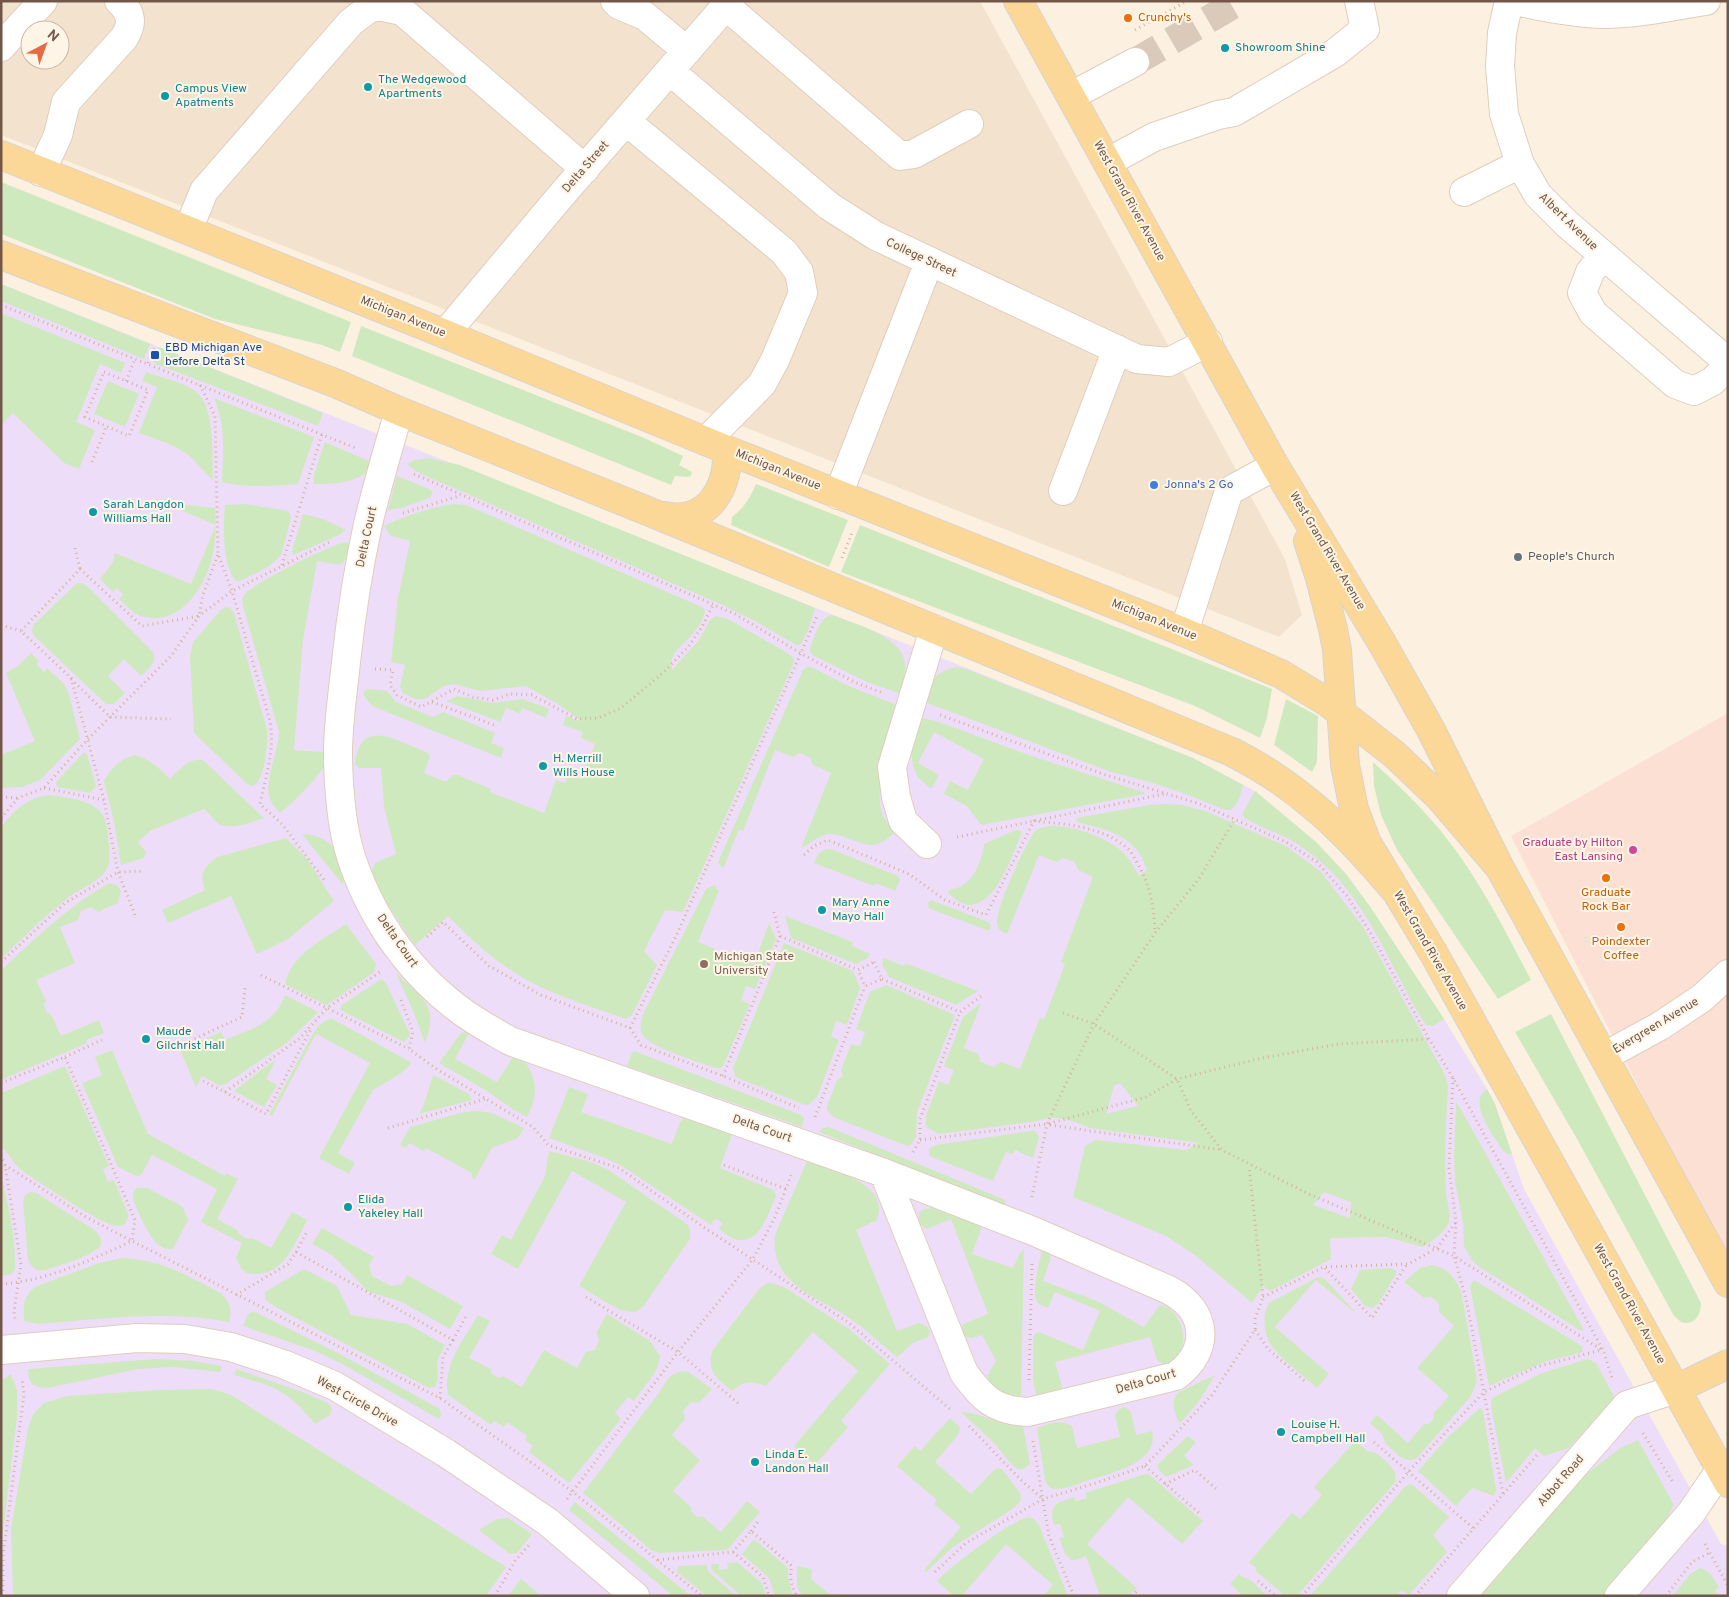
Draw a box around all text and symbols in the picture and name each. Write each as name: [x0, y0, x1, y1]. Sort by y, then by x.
place label: Crunchy's: [1138, 10, 1191, 26]
marker: Crunchy's: [1122, 12, 1134, 24]
north arrow: [20, 20, 70, 70]
text: N: [43, 27, 62, 46]
place label: Showroom Shine: [1235, 40, 1326, 56]
marker: Showroom Shine: [1219, 42, 1231, 54]
place label: The Wedgewood Apartments: [378, 72, 466, 102]
place label: Campus View Apatments: [175, 81, 247, 111]
marker: The Wedgewood Apartments: [362, 81, 374, 93]
marker: Campus View Apatments: [159, 90, 171, 102]
street label: Delta Street: [559, 138, 613, 196]
street label: West Grand River Avenue: [1089, 138, 1169, 264]
street label: Albert Avenue: [1535, 190, 1601, 254]
street label: College Street: [883, 235, 959, 281]
street label: Michigan Avenue: [358, 293, 448, 341]
place label: EBD Michigan Ave before Delta St: [165, 340, 262, 370]
marker: EBD Michigan Ave before Delta St: [149, 349, 161, 361]
street label: Michigan Avenue: [733, 446, 823, 494]
place label: Jonna's 2 Go: [1164, 477, 1234, 493]
marker: Jonna's 2 Go: [1148, 479, 1160, 491]
street label: West Grand River Avenue: [1285, 489, 1369, 613]
place label: Sarah Langdon Williams Hall: [103, 497, 184, 527]
street label: Delta Court: [353, 505, 381, 569]
marker: Sarah Langdon Williams Hall: [87, 506, 99, 518]
place label: People's Church: [1528, 549, 1615, 565]
marker: People's Church: [1512, 551, 1524, 563]
street label: Michigan Avenue: [1109, 596, 1199, 644]
place label: H. Merrill Wills House: [553, 751, 615, 781]
marker: H. Merrill Wills House: [537, 760, 549, 772]
place label: Graduate by Hilton East Lansing: [1522, 835, 1623, 865]
marker: Graduate by Hilton East Lansing: [1627, 844, 1639, 856]
marker: Graduate Rock Bar: [1600, 872, 1612, 884]
place label: Graduate Rock Bar: [1581, 885, 1631, 915]
street label: West Grand River Avenue: [1389, 888, 1471, 1014]
place label: Mary Anne Mayo Hall: [832, 895, 890, 925]
marker: Mary Anne Mayo Hall: [816, 904, 828, 916]
street label: Delta Court: [373, 911, 421, 971]
marker: Poindexter Coffee: [1615, 921, 1627, 933]
place label: Poindexter Coffee: [1592, 934, 1651, 964]
place label: Michigan State University: [714, 949, 794, 979]
marker: Michigan State University: [698, 958, 710, 970]
street label: Evergreen Avenue: [1610, 994, 1702, 1058]
place label: Maude Gilchrist Hall: [156, 1024, 225, 1054]
marker: Maude Gilchrist Hall: [140, 1033, 152, 1045]
street label: Delta Court: [730, 1111, 794, 1147]
place label: Elida Yakeley Hall: [358, 1192, 423, 1222]
marker: Elida Yakeley Hall: [342, 1201, 354, 1213]
street label: West Grand River Avenue: [1589, 1241, 1669, 1367]
street label: Delta Court: [1114, 1366, 1178, 1398]
street label: West Circle Drive: [313, 1373, 401, 1431]
place label: Louise H. Campbell Hall: [1291, 1417, 1365, 1447]
marker: Louise H. Campbell Hall: [1275, 1426, 1287, 1438]
place label: Linda E. Landon Hall: [765, 1447, 829, 1477]
street label: Abbot Road: [1534, 1452, 1588, 1510]
marker: Linda E. Landon Hall: [749, 1456, 761, 1468]

